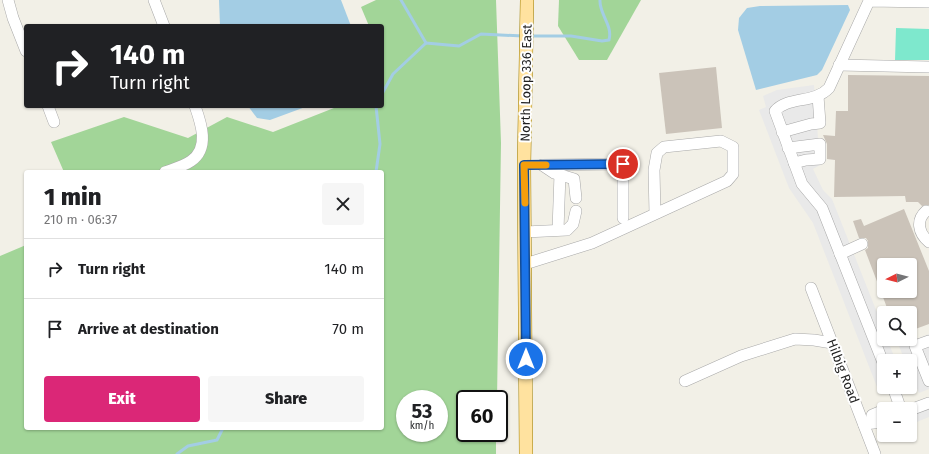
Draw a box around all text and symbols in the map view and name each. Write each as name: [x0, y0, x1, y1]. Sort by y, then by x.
street label: North Loop 336 East: [517, 24, 535, 142]
text: 140 m: [110, 38, 186, 71]
icon: right: [44, 40, 96, 92]
text: Turn right: [110, 72, 190, 94]
pin: [606, 147, 640, 181]
icon: arrive: [612, 153, 634, 175]
text: 1 min: [44, 183, 102, 211]
button: close: [322, 183, 364, 225]
text: 210 m · 06:37: [44, 212, 117, 227]
icon: right: [44, 258, 66, 280]
north arrow: [877, 258, 917, 298]
map controls: [877, 258, 917, 442]
text: Turn right: [78, 260, 145, 278]
text: 140 m: [324, 260, 364, 278]
button: search: [877, 306, 917, 346]
icon: arrive: [44, 318, 66, 340]
text: Arrive at destination: [78, 320, 219, 338]
text: 70 m: [332, 320, 364, 338]
street label: Hilbig Road: [824, 337, 862, 405]
position arrow: [505, 338, 547, 380]
button: +: [877, 354, 917, 394]
button: Exit: [44, 376, 200, 422]
button: Share: [208, 376, 364, 422]
speed limit sign: 60: [456, 390, 508, 442]
text: 53: [412, 399, 432, 423]
button: −: [877, 402, 917, 442]
text: km/h: [410, 420, 434, 432]

